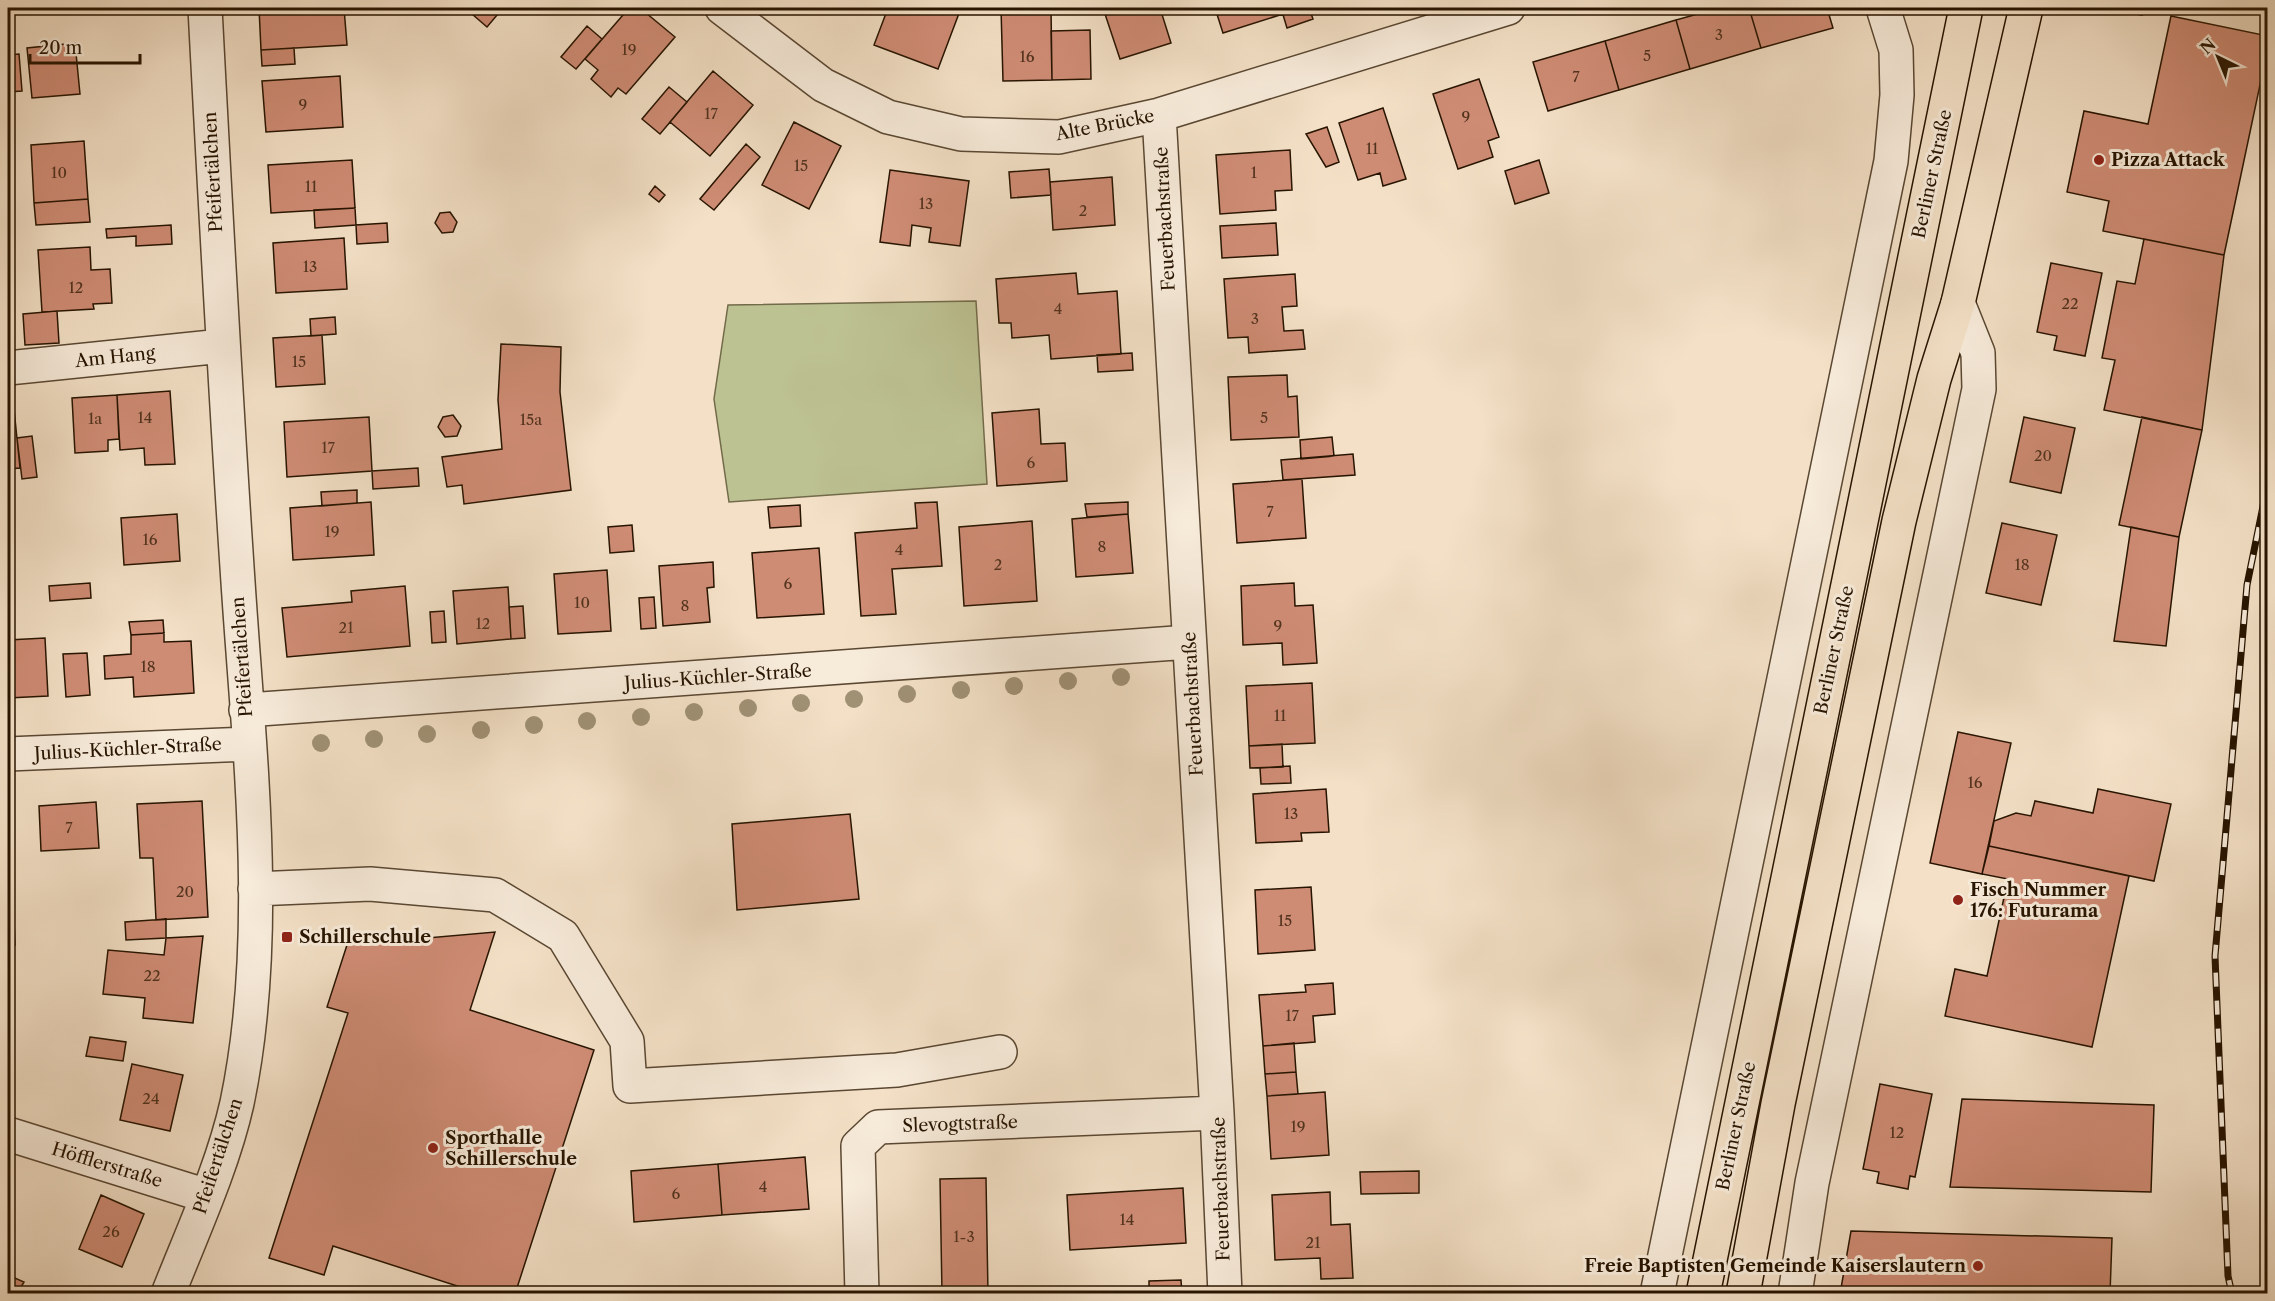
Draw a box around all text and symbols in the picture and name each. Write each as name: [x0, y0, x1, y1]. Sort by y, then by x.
house number: 3: [1715, 25, 1723, 44]
scale bar: [30, 27, 140, 65]
north arrow: [2188, 27, 2248, 87]
text: N: [2196, 34, 2220, 58]
text: 20 m: [39, 37, 83, 59]
house number: 19: [621, 40, 637, 59]
house number: 5: [1643, 46, 1651, 65]
house number: 16: [1019, 47, 1035, 66]
house number: 7: [1572, 67, 1580, 86]
house number: 9: [299, 95, 307, 114]
house number: 17: [704, 104, 718, 123]
street label: Alte Brücke: [1053, 105, 1156, 146]
house number: 9: [1462, 107, 1470, 126]
street label: Berliner Straße: [1908, 108, 1956, 240]
street label: Pfeifertälchen: [199, 111, 227, 233]
house number: 11: [1366, 139, 1379, 158]
street label: Feuerbachstraße: [1150, 146, 1180, 292]
place label: Pizza Attack: [2111, 149, 2226, 171]
marker: Pizza Attack: [2092, 153, 2106, 167]
house number: 15: [794, 156, 808, 175]
house number: 10: [51, 163, 67, 182]
house number: 1: [1251, 163, 1258, 182]
house number: 11: [305, 177, 318, 196]
house number: 13: [919, 194, 933, 213]
house number: 2: [1079, 201, 1087, 220]
house number: 13: [303, 257, 317, 276]
house number: 12: [69, 278, 83, 297]
house number: 22: [2061, 294, 2079, 313]
house number: 4: [1054, 299, 1062, 318]
house number: 3: [1251, 309, 1259, 328]
street label: Am Hang: [73, 342, 157, 372]
house number: 15: [292, 352, 306, 371]
house number: 14: [138, 408, 152, 427]
house number: 5: [1260, 408, 1268, 427]
house number: 1a: [88, 409, 102, 428]
house number: 15a: [520, 410, 542, 429]
house number: 17: [321, 438, 335, 457]
house number: 20: [2034, 446, 2052, 465]
house number: 6: [1027, 453, 1036, 472]
house number: 7: [1266, 502, 1274, 521]
house number: 19: [324, 522, 340, 541]
house number: 16: [142, 530, 158, 549]
house number: 8: [1098, 537, 1107, 556]
house number: 4: [895, 540, 903, 559]
house number: 2: [994, 555, 1002, 574]
house number: 18: [2014, 555, 2030, 574]
house number: 6: [784, 574, 793, 593]
street label: Berliner Straße: [1810, 584, 1858, 716]
house number: 10: [574, 593, 590, 612]
street label: Pfeifertälchen: [227, 596, 257, 718]
house number: 8: [681, 596, 690, 615]
house number: 12: [476, 614, 490, 633]
house number: 9: [1274, 616, 1282, 635]
house number: 21: [339, 618, 354, 637]
street label: Feuerbachstraße: [1178, 631, 1208, 777]
house number: 18: [140, 657, 156, 676]
street label: Julius-Küchler-Straße: [621, 659, 812, 695]
house number: 11: [1274, 706, 1287, 725]
street label: Julius-Küchler-Straße: [31, 733, 222, 765]
house number: 16: [1967, 773, 1983, 792]
house number: 13: [1284, 804, 1298, 823]
house number: 7: [65, 818, 73, 837]
place label: Fisch Nummer 176: Futurama: [1970, 879, 2107, 922]
house number: 20: [176, 882, 194, 901]
marker: Fisch Nummer 176: Futurama: [1951, 893, 1965, 907]
house number: 15: [1278, 911, 1292, 930]
place label: Schillerschule: [299, 926, 431, 948]
marker: Schillerschule: [280, 930, 294, 944]
house number: 22: [143, 966, 161, 985]
house number: 17: [1285, 1006, 1299, 1025]
street label: Berliner Straße: [1712, 1060, 1760, 1192]
house number: 24: [142, 1089, 160, 1108]
street label: Pfeifertälchen: [189, 1095, 247, 1217]
street label: Slevogtstraße: [902, 1111, 1018, 1137]
street label: Feuerbachstraße: [1207, 1116, 1235, 1262]
house number: 19: [1290, 1117, 1306, 1136]
house number: 12: [1890, 1123, 1904, 1142]
place label: Sporthalle Schillerschule: [445, 1127, 577, 1170]
street label: Höfflerstraße: [49, 1138, 165, 1192]
marker: Sporthalle Schillerschule: [426, 1141, 440, 1155]
house number: 4: [759, 1177, 767, 1196]
house number: 6: [672, 1184, 681, 1203]
house number: 14: [1120, 1210, 1134, 1229]
house number: 26: [102, 1222, 120, 1241]
house number: 1-3: [953, 1227, 975, 1246]
house number: 21: [1306, 1233, 1321, 1252]
place label: Freie Baptisten Gemeinde Kaiserslautern: [1584, 1255, 1967, 1277]
marker: Freie Baptisten Gemeinde Kaiserslautern: [1971, 1259, 1985, 1273]

